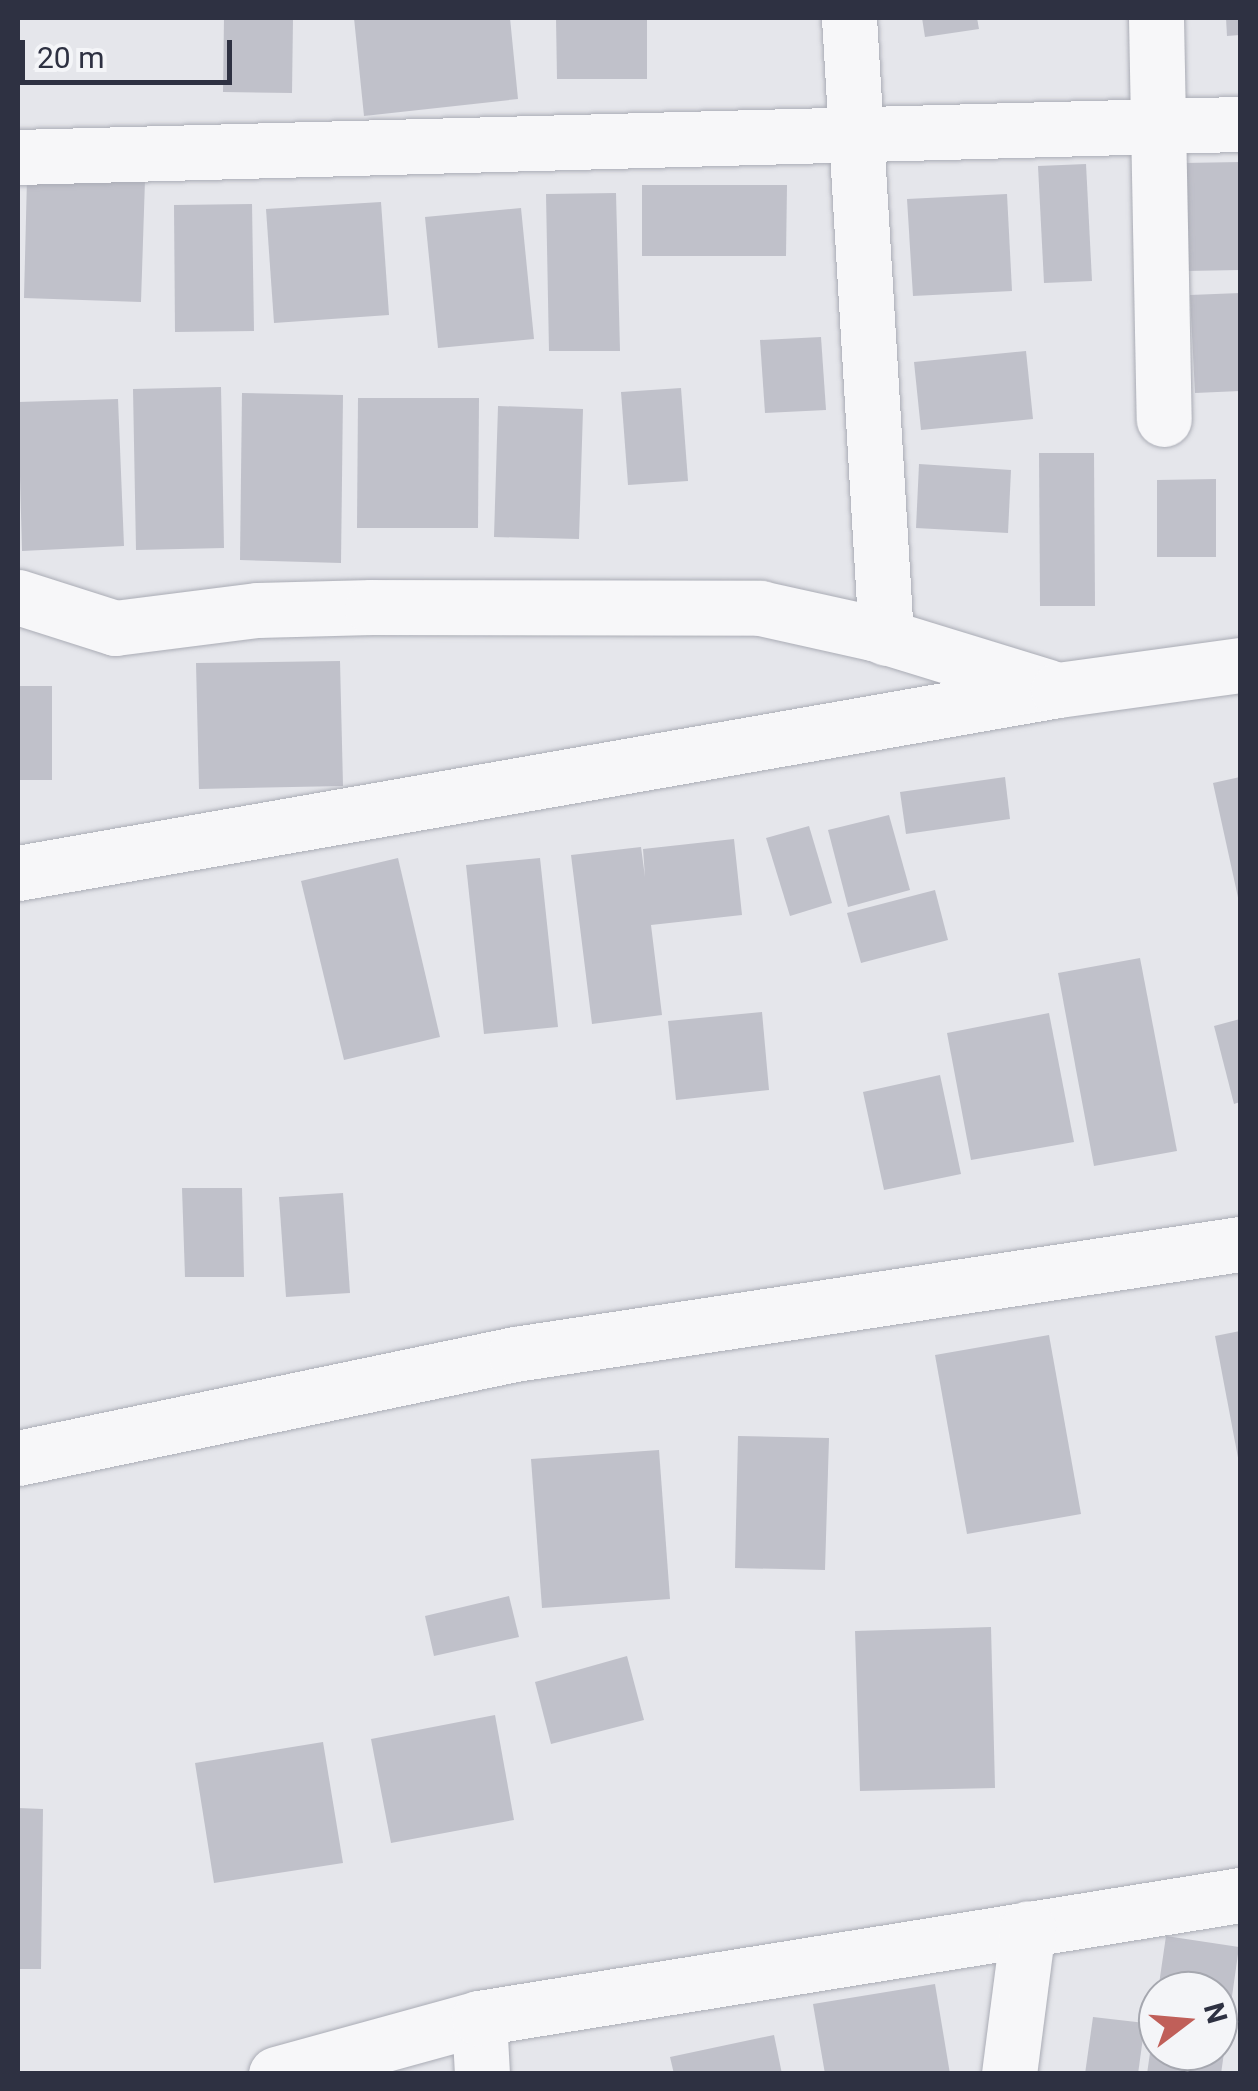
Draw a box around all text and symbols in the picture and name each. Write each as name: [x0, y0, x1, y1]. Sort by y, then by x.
scale bar: [25, 20, 238, 82]
text: 20 m: [37, 40, 104, 75]
north arrow: [1138, 1971, 1238, 2071]
text: N: [1197, 1999, 1234, 2027]

